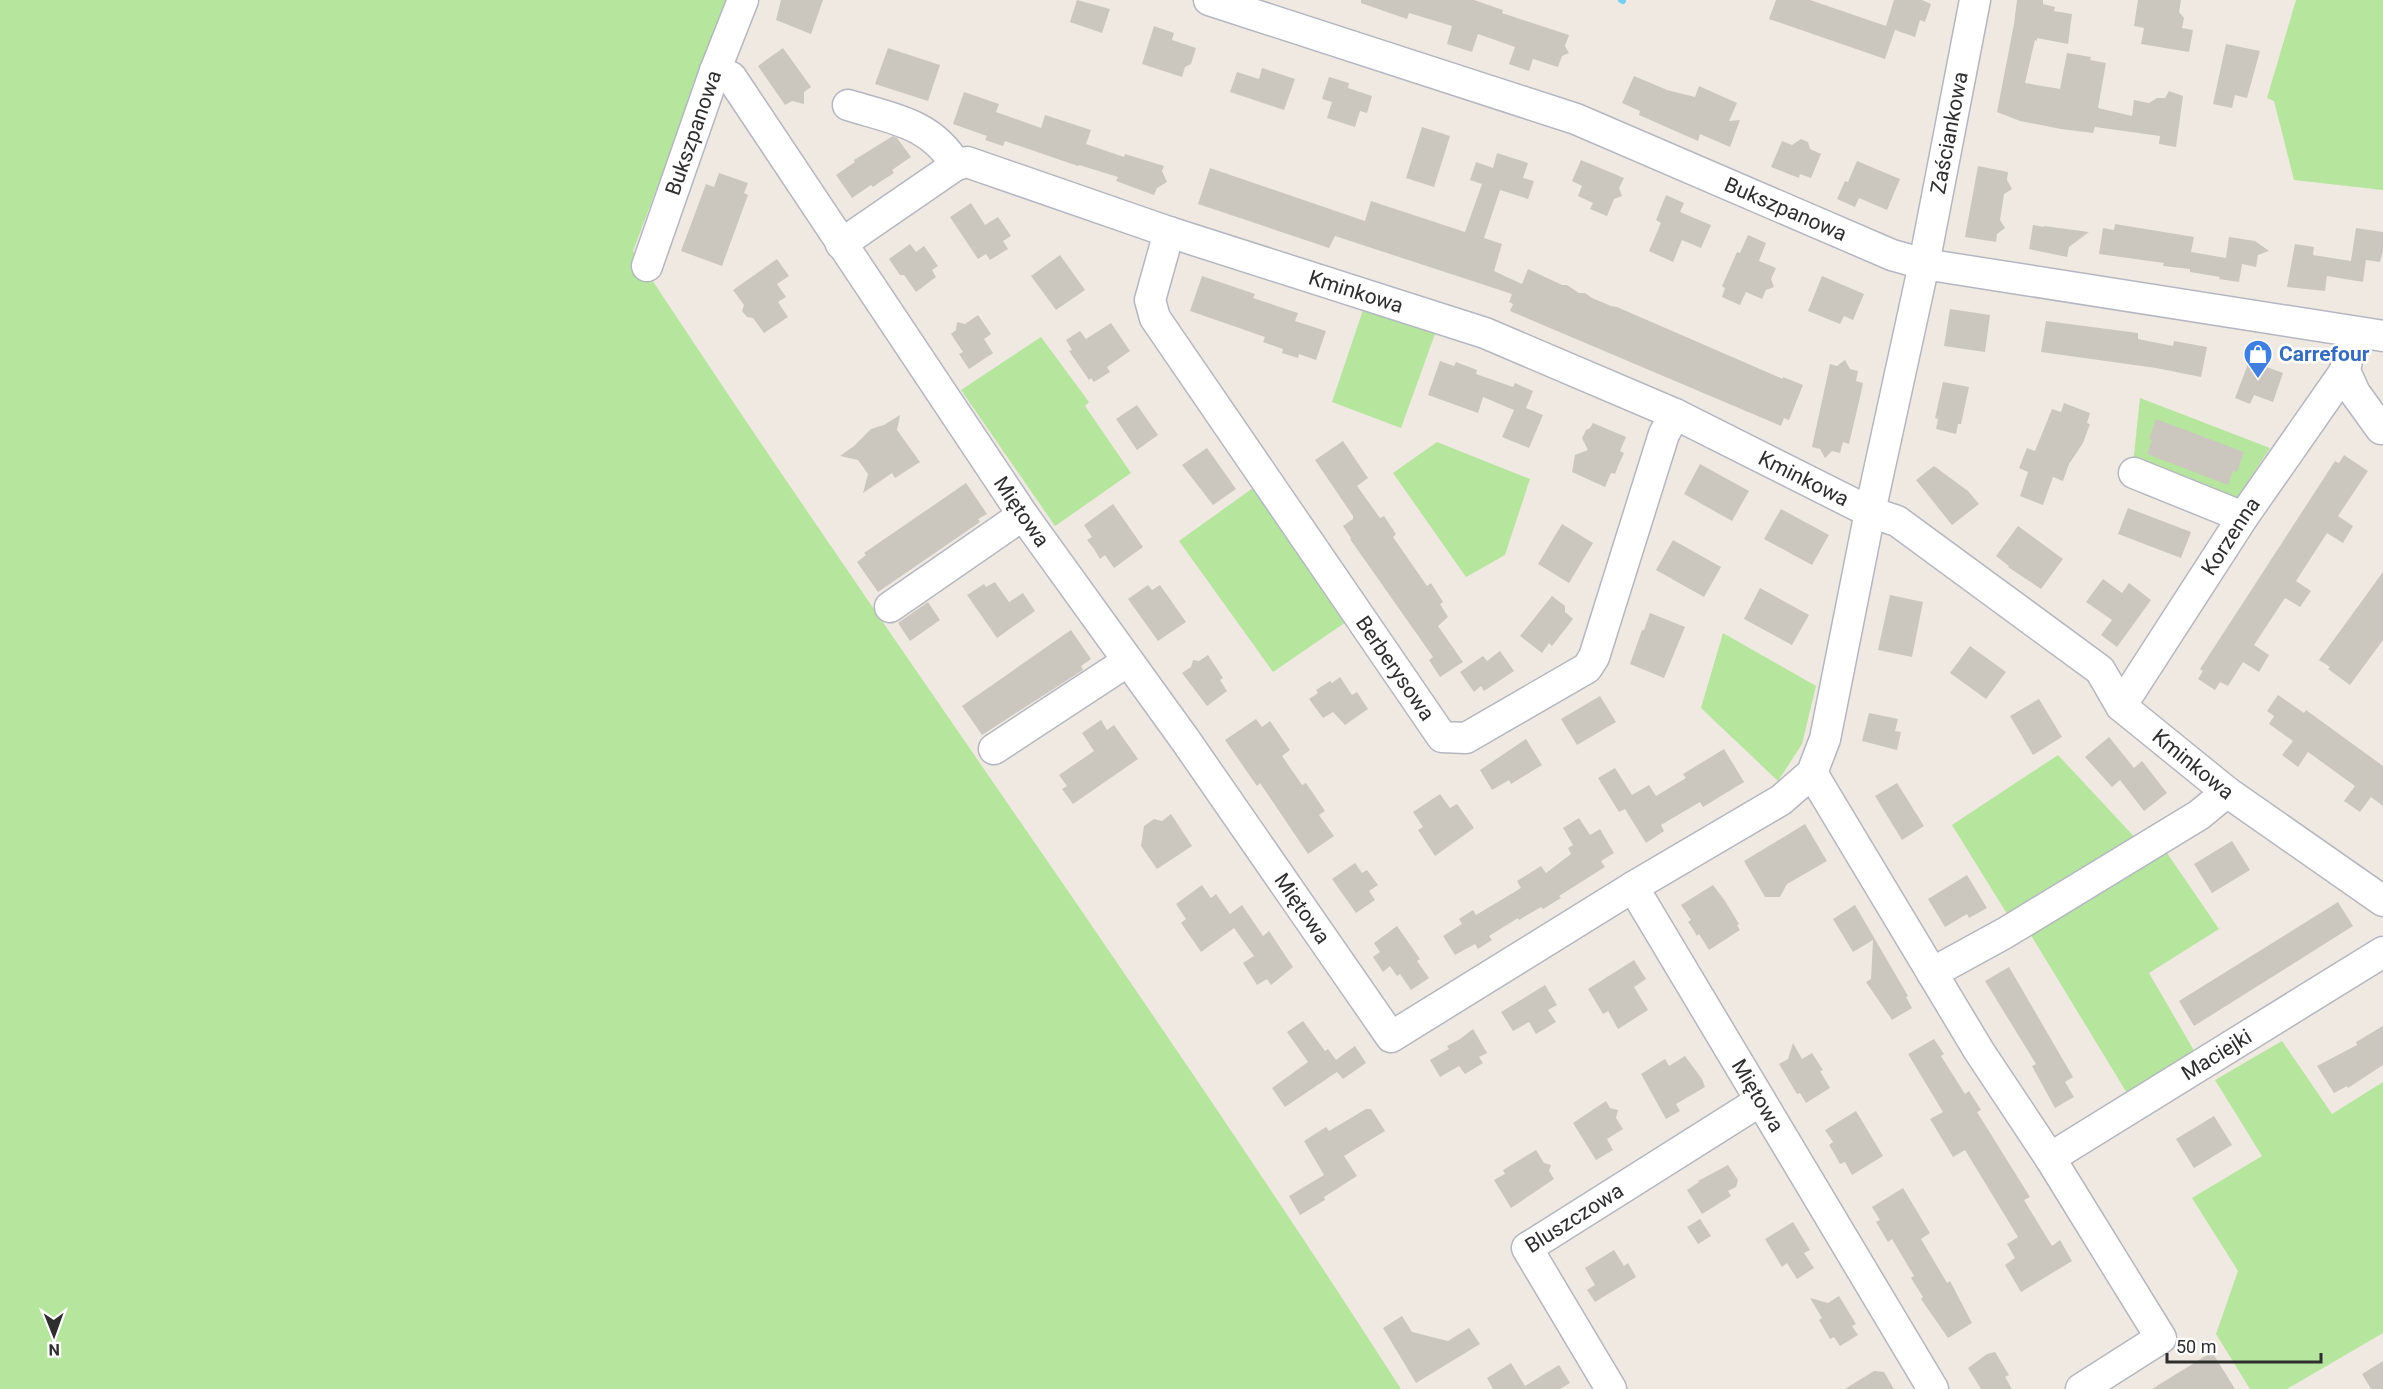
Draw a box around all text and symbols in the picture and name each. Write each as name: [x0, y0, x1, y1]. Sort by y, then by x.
street label: Bukszpanowa: [661, 67, 726, 198]
street label: Zaściankowa: [1926, 70, 1973, 196]
street label: Bukszpanowa: [1721, 172, 1850, 246]
street label: Kminkowa: [1306, 265, 1406, 318]
shop icon: Carrefour: [2242, 338, 2274, 380]
place label: Carrefour: [2279, 342, 2370, 366]
street label: Kminkowa: [1755, 446, 1853, 511]
street label: Miętowa: [989, 472, 1054, 552]
street label: Korzenna: [2197, 493, 2265, 580]
street label: Berberysowa: [1351, 611, 1439, 725]
street label: Kminkowa: [2147, 724, 2239, 805]
street label: Miętowa: [1269, 869, 1335, 948]
street label: Maciejki: [2177, 1024, 2256, 1086]
street label: Miętowa: [1727, 1055, 1789, 1136]
street label: Bluszczowa: [1521, 1178, 1628, 1258]
north arrow: [24, 1305, 84, 1365]
scale bar: [2167, 1326, 2322, 1364]
text: 50 m: [2176, 1336, 2216, 1357]
text: N: [48, 1340, 60, 1359]

